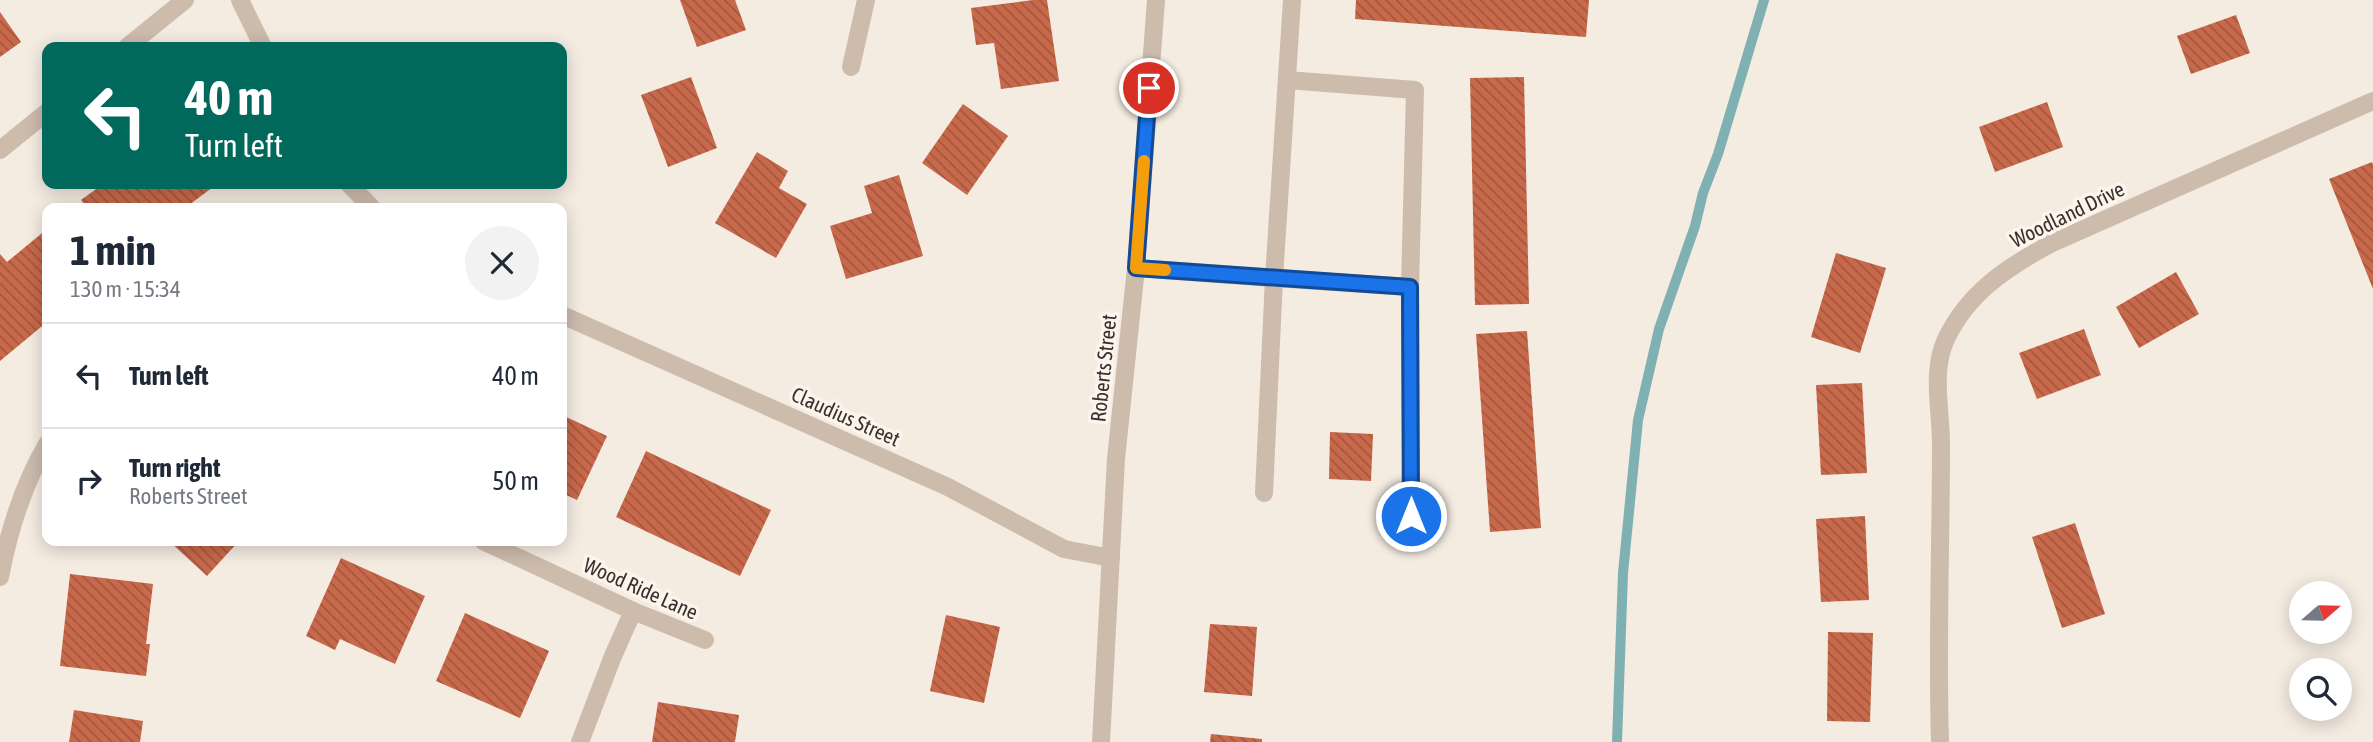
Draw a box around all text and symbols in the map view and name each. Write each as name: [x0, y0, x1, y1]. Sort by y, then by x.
pin: [1119, 58, 1179, 118]
text: 40 m: [185, 69, 273, 125]
icon: arrive: [1130, 69, 1168, 107]
icon: left: [70, 70, 161, 161]
text: Turn left: [185, 127, 283, 164]
street label: Woodland Drive: [2006, 176, 2128, 252]
text: 1 min: [70, 226, 156, 274]
button: close: [465, 226, 539, 300]
text: 130 m · 15:34: [70, 276, 181, 302]
street label: Roberts Street: [1085, 313, 1121, 423]
icon: left: [70, 357, 108, 395]
text: Turn left: [129, 361, 209, 391]
text: 40 m: [492, 361, 539, 391]
street label: Claudius Street: [788, 381, 904, 451]
text: Turn right: [129, 453, 220, 483]
icon: right: [70, 462, 108, 500]
text: 50 m: [492, 466, 539, 496]
position arrow: [1374, 479, 1448, 553]
text: Roberts Street: [129, 483, 248, 509]
street label: Wood Ride Lane: [580, 552, 702, 624]
north arrow: [2289, 581, 2352, 644]
map controls: [2289, 581, 2352, 721]
button: search: [2289, 658, 2352, 721]

